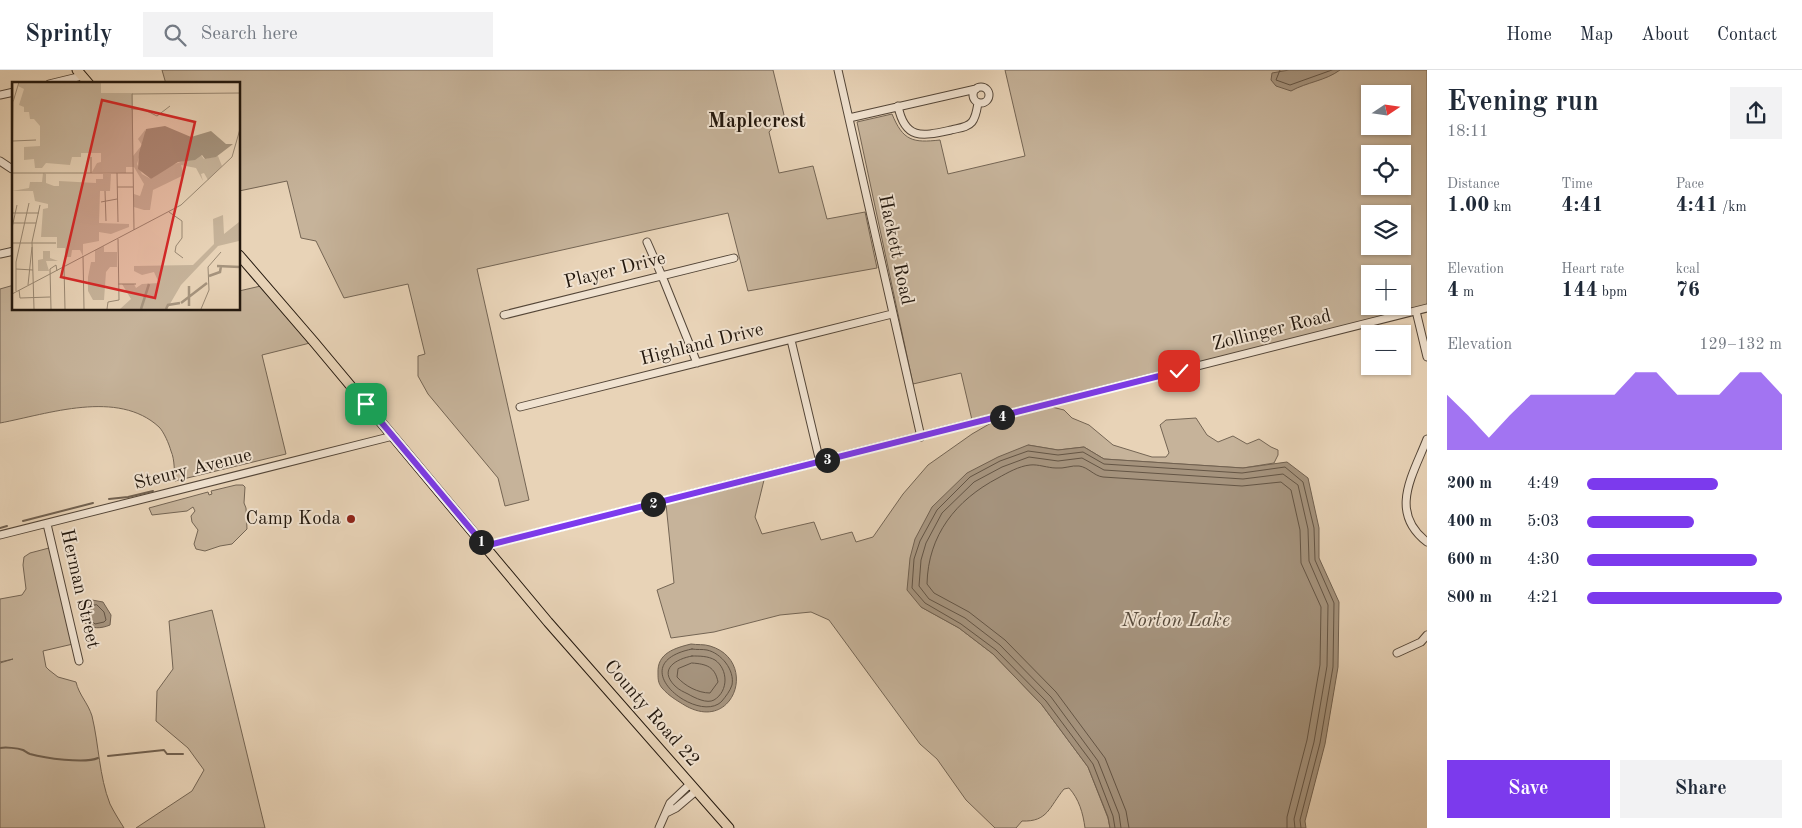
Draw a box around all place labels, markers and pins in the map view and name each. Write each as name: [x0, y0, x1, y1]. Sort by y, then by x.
pin: [1158, 350, 1200, 392]
pin: [345, 383, 387, 425]
pin: 4: [990, 404, 1014, 430]
pin: 3: [814, 448, 840, 472]
pin: 2: [640, 492, 666, 516]
place label: Camp Koda: [246, 510, 342, 529]
marker: Camp Koda: [345, 513, 357, 525]
pin: 1: [468, 530, 494, 554]

